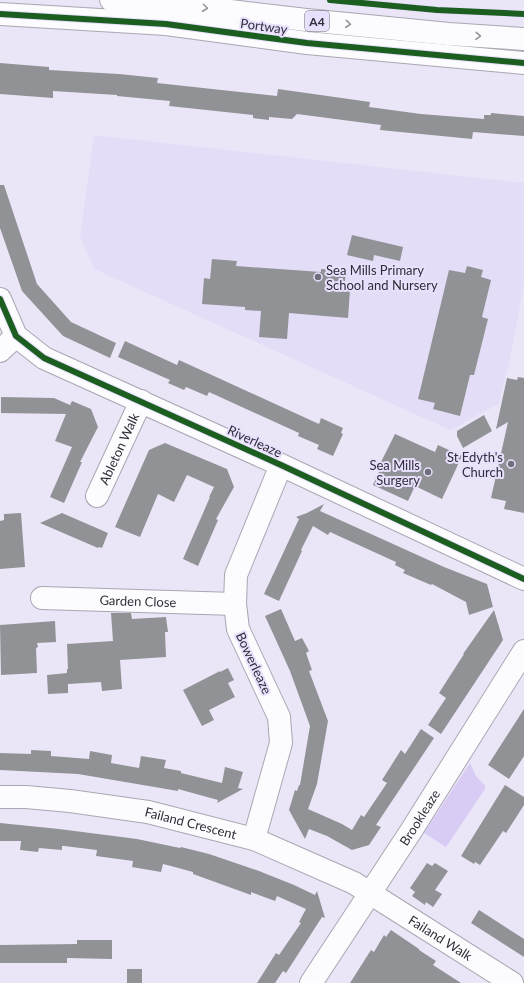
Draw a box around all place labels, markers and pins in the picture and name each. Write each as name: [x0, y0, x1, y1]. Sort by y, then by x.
place label: Sea Mills Primary School and Nursery: [326, 262, 438, 293]
marker: Sea Mills Primary School and Nursery: [313, 272, 323, 282]
place label: St Edyth's Church: [447, 449, 503, 480]
place label: Sea Mills Surgery: [369, 457, 420, 488]
marker: St Edyth's Church: [506, 459, 516, 469]
marker: Sea Mills Surgery: [423, 467, 433, 477]

